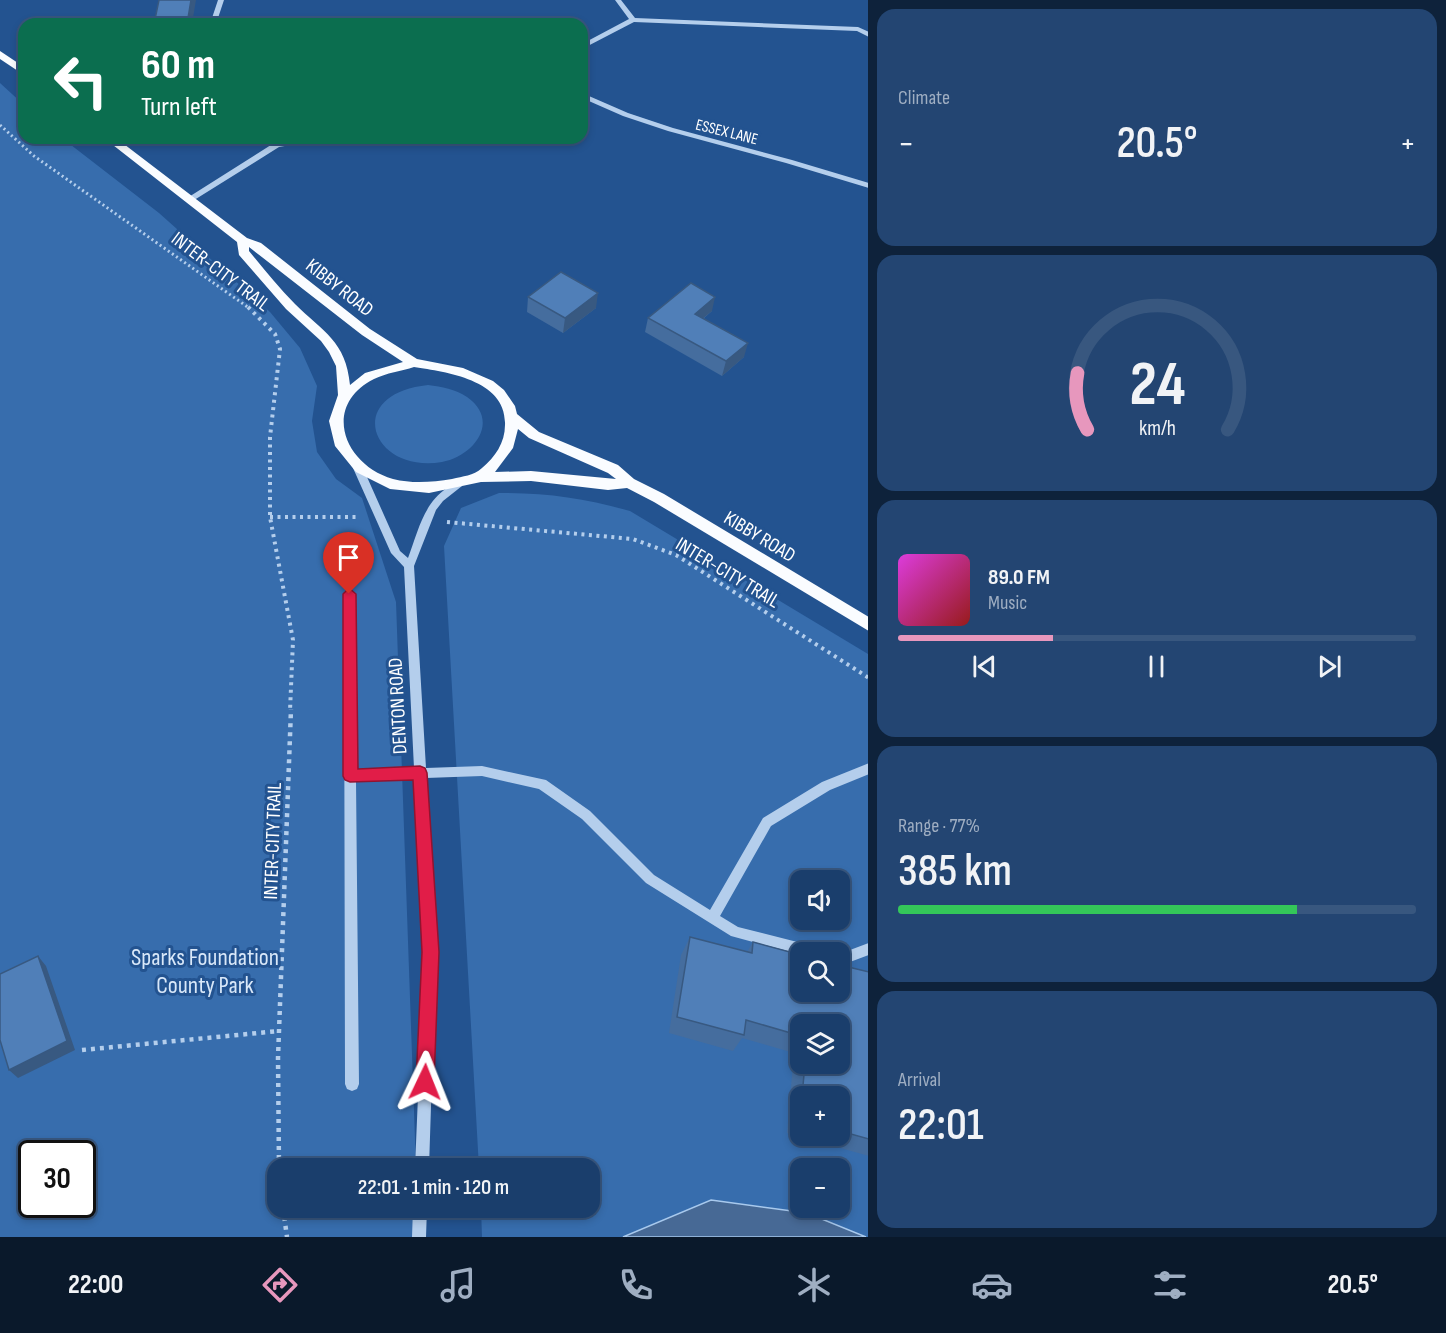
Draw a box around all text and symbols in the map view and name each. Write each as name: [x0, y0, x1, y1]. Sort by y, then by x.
text: 60 m: [141, 40, 215, 91]
icon: left: [42, 42, 120, 120]
text: Climate: [898, 86, 950, 110]
text: Turn left: [141, 91, 217, 123]
street label: ESSEX LANE: [693, 116, 760, 149]
text: 20.5°: [1116, 116, 1198, 171]
text: −: [898, 124, 914, 164]
text: +: [1400, 124, 1416, 164]
street label: INTER-CITY TRAIL: [166, 227, 275, 317]
street label: KIBBY ROAD: [301, 254, 378, 322]
text: 24: [1129, 348, 1185, 423]
text: km/h: [1138, 416, 1176, 441]
street label: KIBBY ROAD: [719, 506, 800, 568]
pin: [323, 532, 374, 594]
street label: INTER-CITY TRAIL: [671, 532, 784, 614]
icon: arrive: [332, 541, 365, 574]
text: 89.0 FM: [988, 564, 1050, 591]
text: Music: [988, 591, 1027, 615]
icon: previous: [968, 650, 1001, 683]
icon: pause: [1140, 650, 1173, 683]
icon: next: [1313, 650, 1346, 683]
street label: DENTON ROAD: [383, 657, 413, 755]
street label: INTER-CITY TRAIL: [259, 781, 287, 900]
text: Range · 77%: [898, 814, 980, 838]
text: 385 km: [898, 844, 1012, 899]
map controls: [790, 870, 850, 1218]
button: sound: [790, 870, 850, 930]
button: search: [790, 942, 850, 1002]
park label: Sparks Foundation County Park: [131, 943, 279, 1000]
button: layers: [790, 1014, 850, 1074]
position arrow: [393, 1050, 457, 1114]
text: Arrival: [898, 1068, 941, 1092]
button: +: [790, 1086, 850, 1146]
text: 22:01: [898, 1098, 984, 1153]
speed limit sign: 30: [18, 1140, 96, 1218]
button: −: [790, 1158, 850, 1218]
text: 22:01 · 1 min · 120 m: [358, 1174, 509, 1201]
icon: directions: [259, 1264, 301, 1306]
icon: music: [437, 1264, 479, 1306]
icon: phone: [615, 1264, 657, 1306]
icon: climate: [793, 1264, 835, 1306]
icon: car: [971, 1264, 1013, 1306]
icon: filters: [1149, 1264, 1191, 1306]
text: 22:00: [68, 1269, 123, 1301]
text: 20.5°: [1327, 1269, 1378, 1301]

